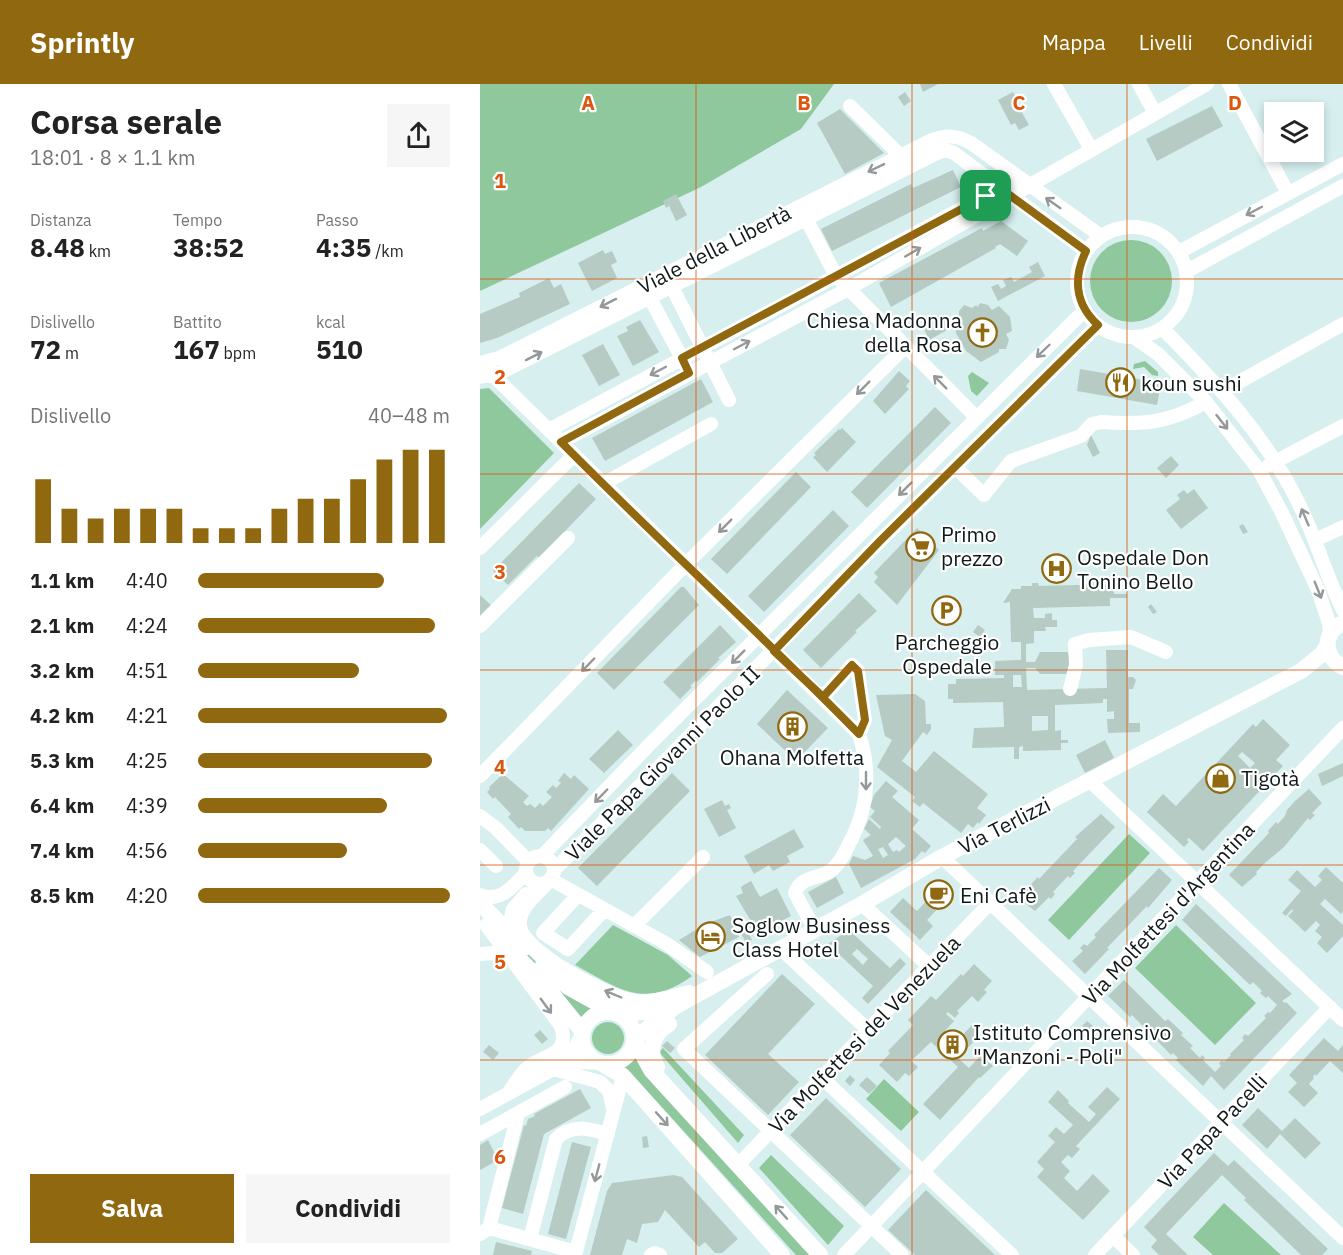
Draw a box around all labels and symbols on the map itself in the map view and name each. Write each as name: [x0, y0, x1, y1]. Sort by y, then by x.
text: A: [581, 89, 595, 116]
text: B: [797, 89, 811, 116]
text: C: [1012, 89, 1026, 116]
text: D: [1228, 89, 1242, 116]
one-way arrow: [868, 163, 886, 174]
text: 1: [494, 167, 506, 194]
pin: [960, 170, 1011, 221]
one-way arrow: [1045, 197, 1062, 209]
street label: Viale della Libertà: [633, 198, 795, 300]
one-way arrow: [1246, 205, 1263, 217]
one-way arrow: [904, 245, 921, 257]
one-way arrow: [600, 298, 618, 309]
place label: Chiesa Madonna della Rosa: [807, 306, 962, 358]
church icon: Chiesa Madonna della Rosa: [967, 316, 999, 348]
one-way arrow: [733, 339, 750, 351]
one-way arrow: [1035, 344, 1050, 359]
one-way arrow: [525, 350, 542, 362]
text: 2: [494, 363, 506, 390]
one-way arrow: [650, 365, 667, 377]
restaurant icon: koun sushi: [1104, 367, 1136, 399]
place label: koun sushi: [1141, 369, 1242, 397]
one-way arrow: [933, 375, 948, 389]
one-way arrow: [856, 381, 871, 396]
one-way arrow: [1215, 414, 1228, 430]
one-way arrow: [898, 482, 912, 497]
one-way arrow: [1299, 509, 1310, 527]
one-way arrow: [718, 518, 732, 533]
place label: Primo prezzo: [941, 520, 1003, 572]
supermarket icon: Primo prezzo: [904, 530, 936, 562]
place label: Ospedale Don Tonino Bello: [1077, 543, 1209, 595]
hospital icon: Ospedale Don Tonino Bello: [1040, 553, 1072, 585]
text: 3: [494, 558, 506, 585]
one-way arrow: [1313, 581, 1324, 599]
parking icon: Parcheggio Ospedale: [931, 595, 963, 627]
place label: Parcheggio Ospedale: [895, 628, 999, 680]
one-way arrow: [730, 649, 745, 664]
one-way arrow: [581, 657, 596, 672]
street label: Viale Papa Giovanni Paolo II: [558, 659, 766, 867]
building icon: Ohana Molfetta: [776, 710, 808, 742]
place label: Ohana Molfetta: [720, 743, 864, 771]
text: 4: [494, 753, 506, 780]
shop icon: Tigotà: [1204, 762, 1236, 794]
place label: Tigotà: [1241, 764, 1300, 792]
one-way arrow: [860, 771, 872, 791]
one-way arrow: [593, 788, 608, 803]
street label: Via Terlizzi: [953, 790, 1055, 860]
street label: Via Molfettesi d'Argentina: [1076, 816, 1260, 1010]
cafe icon: Eni Cafè: [923, 879, 955, 911]
place label: Eni Cafè: [960, 881, 1037, 909]
place label: Soglow Business Class Hotel: [732, 911, 890, 963]
hotel icon: Soglow Business Class Hotel: [695, 921, 727, 953]
street label: Via Molfettesi del Venezuela: [762, 929, 966, 1139]
text: 5: [494, 948, 506, 975]
one-way arrow: [605, 988, 623, 1000]
one-way arrow: [540, 998, 552, 1014]
place label: Istituto Comprensivo "Manzoni - Poli": [973, 1018, 1171, 1070]
building icon: Istituto Comprensivo "Manzoni - Poli": [936, 1028, 968, 1060]
street label: Via Papa Pacelli: [1151, 1067, 1273, 1195]
one-way arrow: [655, 1111, 669, 1126]
text: 6: [494, 1143, 506, 1170]
one-way arrow: [591, 1163, 603, 1182]
one-way arrow: [774, 1204, 788, 1219]

